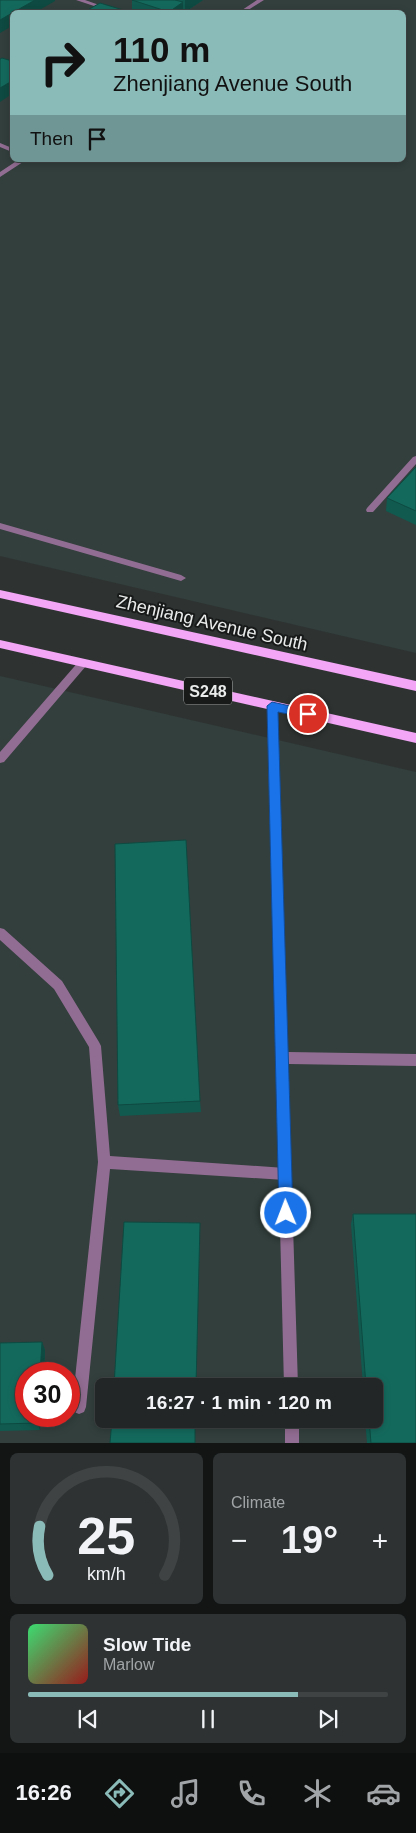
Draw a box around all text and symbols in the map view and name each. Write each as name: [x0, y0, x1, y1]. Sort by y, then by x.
icon: right: [30, 30, 95, 95]
text: 110 m: [113, 30, 210, 69]
text: Zhenjiang Avenue South: [113, 71, 352, 96]
icon: arrive: [83, 125, 111, 153]
text: Then: [30, 128, 73, 149]
street label: Zhenjiang Avenue South: [114, 591, 310, 655]
road number: S248: [184, 678, 232, 704]
pin: [287, 693, 329, 735]
icon: arrive: [294, 700, 322, 728]
position arrow: [259, 1186, 311, 1238]
speed limit sign: 30: [15, 1362, 80, 1427]
text: 16:27 · 1 min · 120 m: [146, 1392, 332, 1413]
text: Climate: [231, 1494, 285, 1511]
text: 25: [78, 1507, 135, 1565]
text: 19°: [281, 1519, 338, 1561]
text: −: [231, 1525, 247, 1556]
text: +: [372, 1525, 388, 1556]
text: km/h: [87, 1564, 126, 1584]
text: Slow Tide: [103, 1634, 191, 1655]
text: Marlow: [103, 1656, 155, 1673]
icon: previous: [74, 1705, 102, 1733]
icon: pause: [194, 1705, 222, 1733]
icon: next: [314, 1705, 342, 1733]
icon: directions: [102, 1776, 137, 1811]
icon: music: [168, 1776, 203, 1811]
icon: phone: [234, 1776, 269, 1811]
icon: climate: [300, 1776, 335, 1811]
icon: car: [366, 1776, 401, 1811]
text: 16:26: [15, 1780, 72, 1805]

